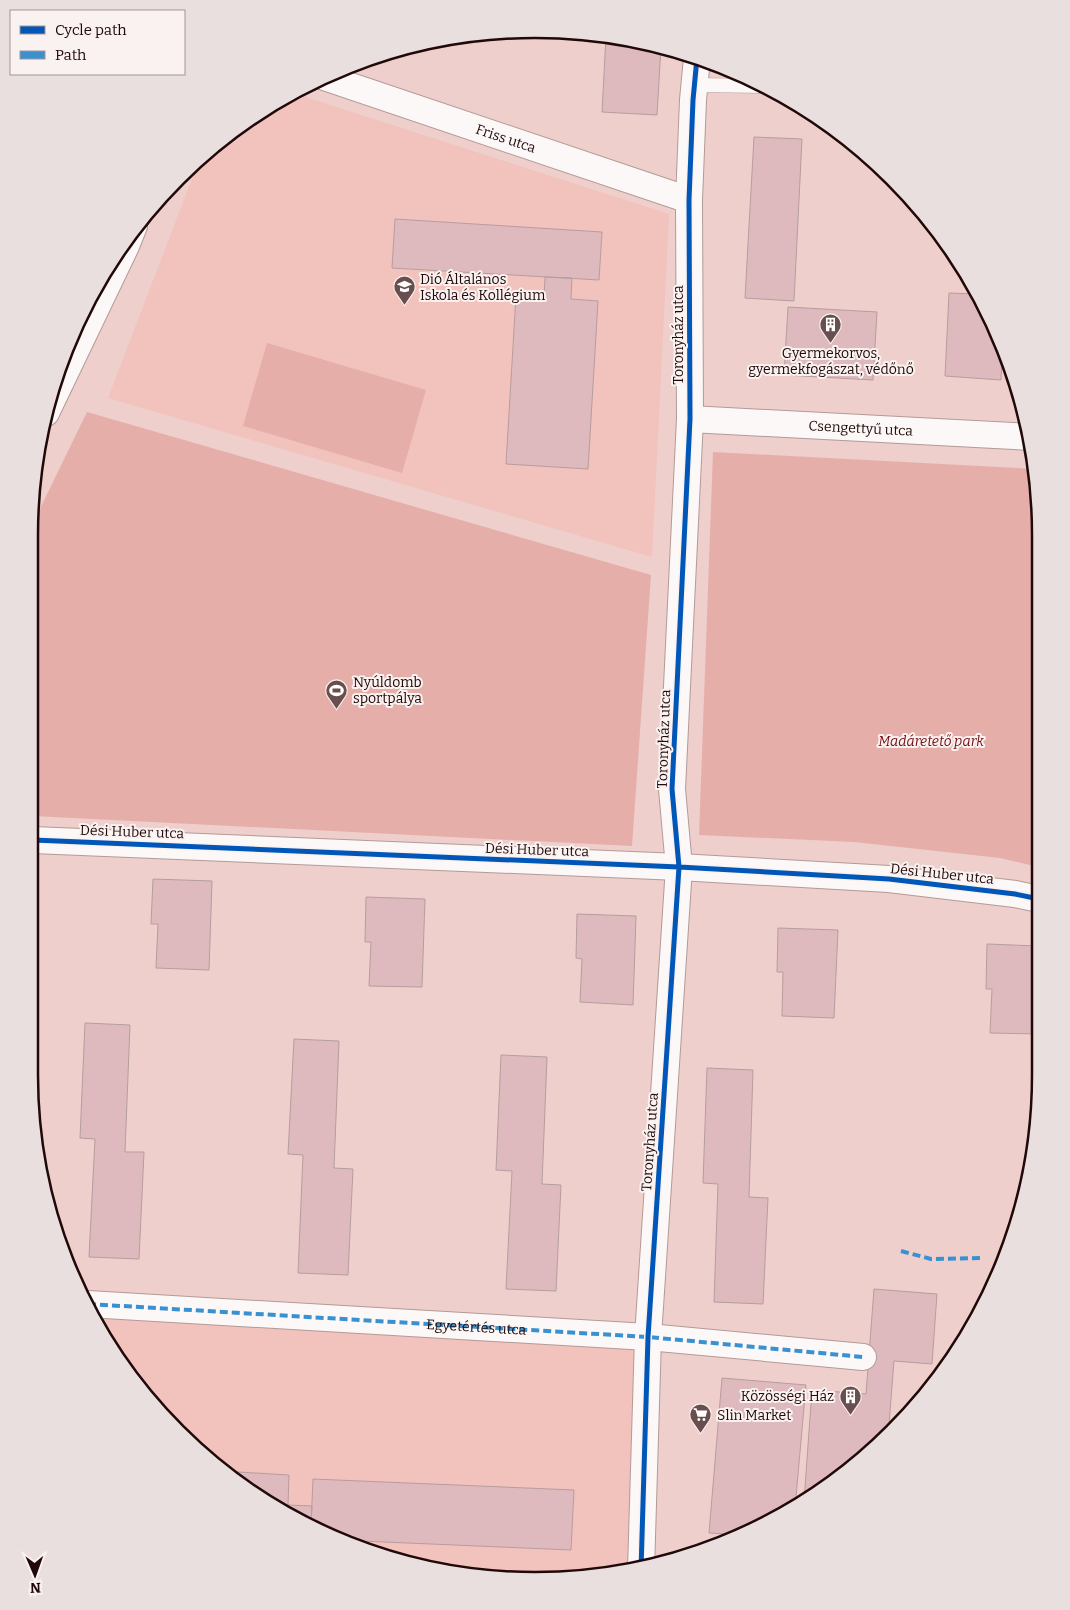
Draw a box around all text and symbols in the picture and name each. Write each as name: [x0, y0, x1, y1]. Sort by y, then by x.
legend: [10, 10, 185, 75]
text: Cycle path: [55, 21, 127, 39]
text: Path: [55, 46, 87, 64]
street label: Friss utca: [474, 120, 538, 156]
place label: Dió Általános Iskola és Kollégium: [420, 270, 546, 304]
school or university icon: Dió Általános Iskola és Kollégium: [392, 275, 416, 306]
street label: Toronyház utca: [670, 285, 687, 385]
building icon: Gyermekorvos, gyermekfogászat, védőnő: [819, 313, 843, 344]
place label: Gyermekorvos, gyermekfogászat, védőnő: [748, 345, 914, 378]
street label: Csengettyű utca: [808, 417, 914, 439]
place label: Nyúldomb sportpálya: [353, 674, 422, 707]
sports icon: Nyúldomb sportpálya: [325, 678, 349, 709]
street label: Toronyház utca: [654, 689, 674, 789]
park label: Madáretető park: [878, 733, 984, 750]
street label: Dési Huber utca: [80, 822, 185, 842]
street label: Dési Huber utca: [485, 840, 590, 860]
street label: Dési Huber utca: [889, 860, 995, 888]
street label: Toronyház utca: [638, 1092, 662, 1192]
street label: Egyetértés utca: [426, 1315, 527, 1338]
building icon: Közösségi Ház: [838, 1384, 862, 1415]
place label: Közösségi Ház: [741, 1388, 834, 1405]
supermarket icon: Slin Market: [689, 1403, 713, 1434]
place label: Slin Market: [717, 1407, 791, 1424]
north arrow: [10, 1550, 60, 1600]
text: N: [30, 1579, 41, 1596]

